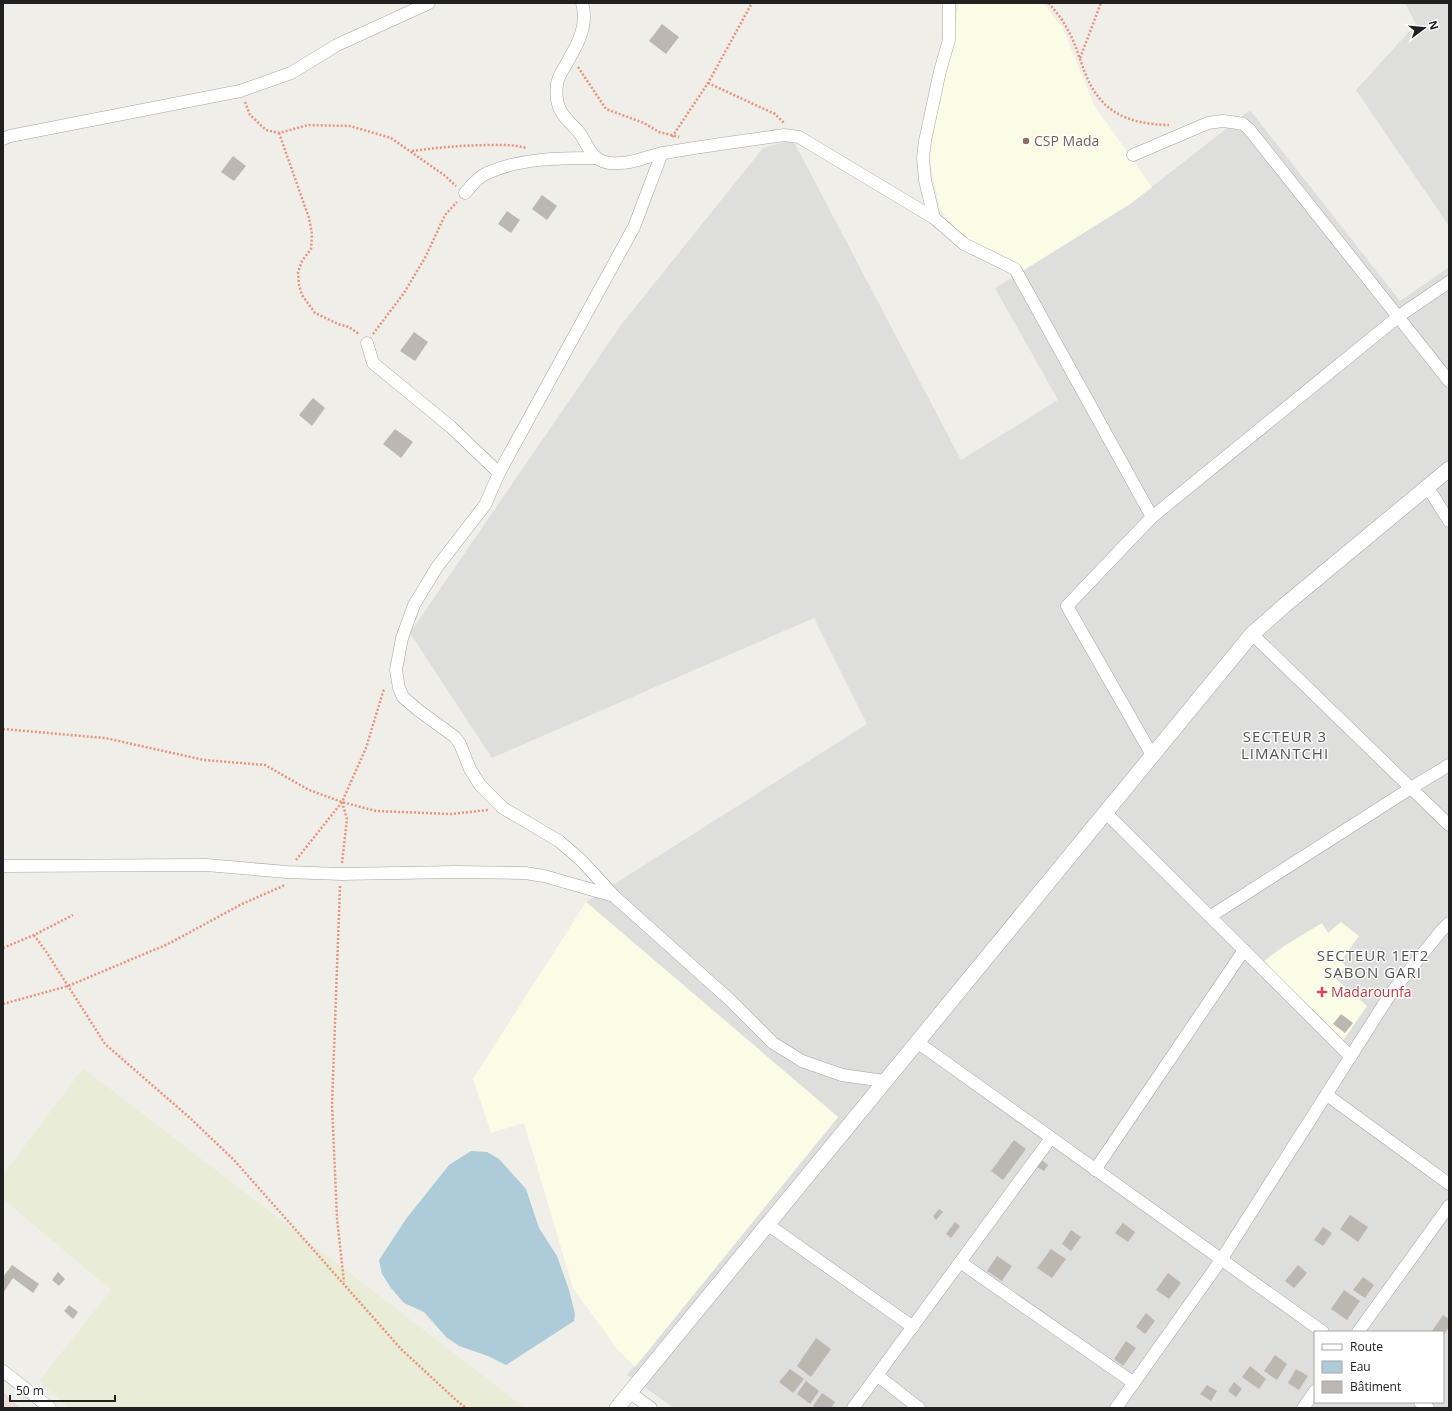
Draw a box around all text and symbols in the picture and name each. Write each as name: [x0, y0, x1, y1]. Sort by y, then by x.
north arrow: [1404, 8, 1444, 48]
text: N: [1426, 19, 1443, 31]
place label: CSP Mada: [1034, 131, 1099, 150]
marker: CSP Mada: [1021, 136, 1031, 146]
district label: SECTEUR 3 LIMANTCHI: [1241, 726, 1329, 763]
district label: SECTEUR 1ET2 SABON GARI: [1317, 945, 1429, 982]
place label: Madarounfa: [1331, 982, 1412, 1001]
marker: Madarounfa: [1316, 986, 1328, 998]
legend: [1314, 1331, 1444, 1403]
text: Route: [1350, 1338, 1383, 1355]
text: Eau: [1350, 1358, 1371, 1375]
scale bar: [10, 1377, 115, 1403]
text: Bâtiment: [1350, 1378, 1401, 1395]
text: 50 m: [16, 1382, 44, 1399]

